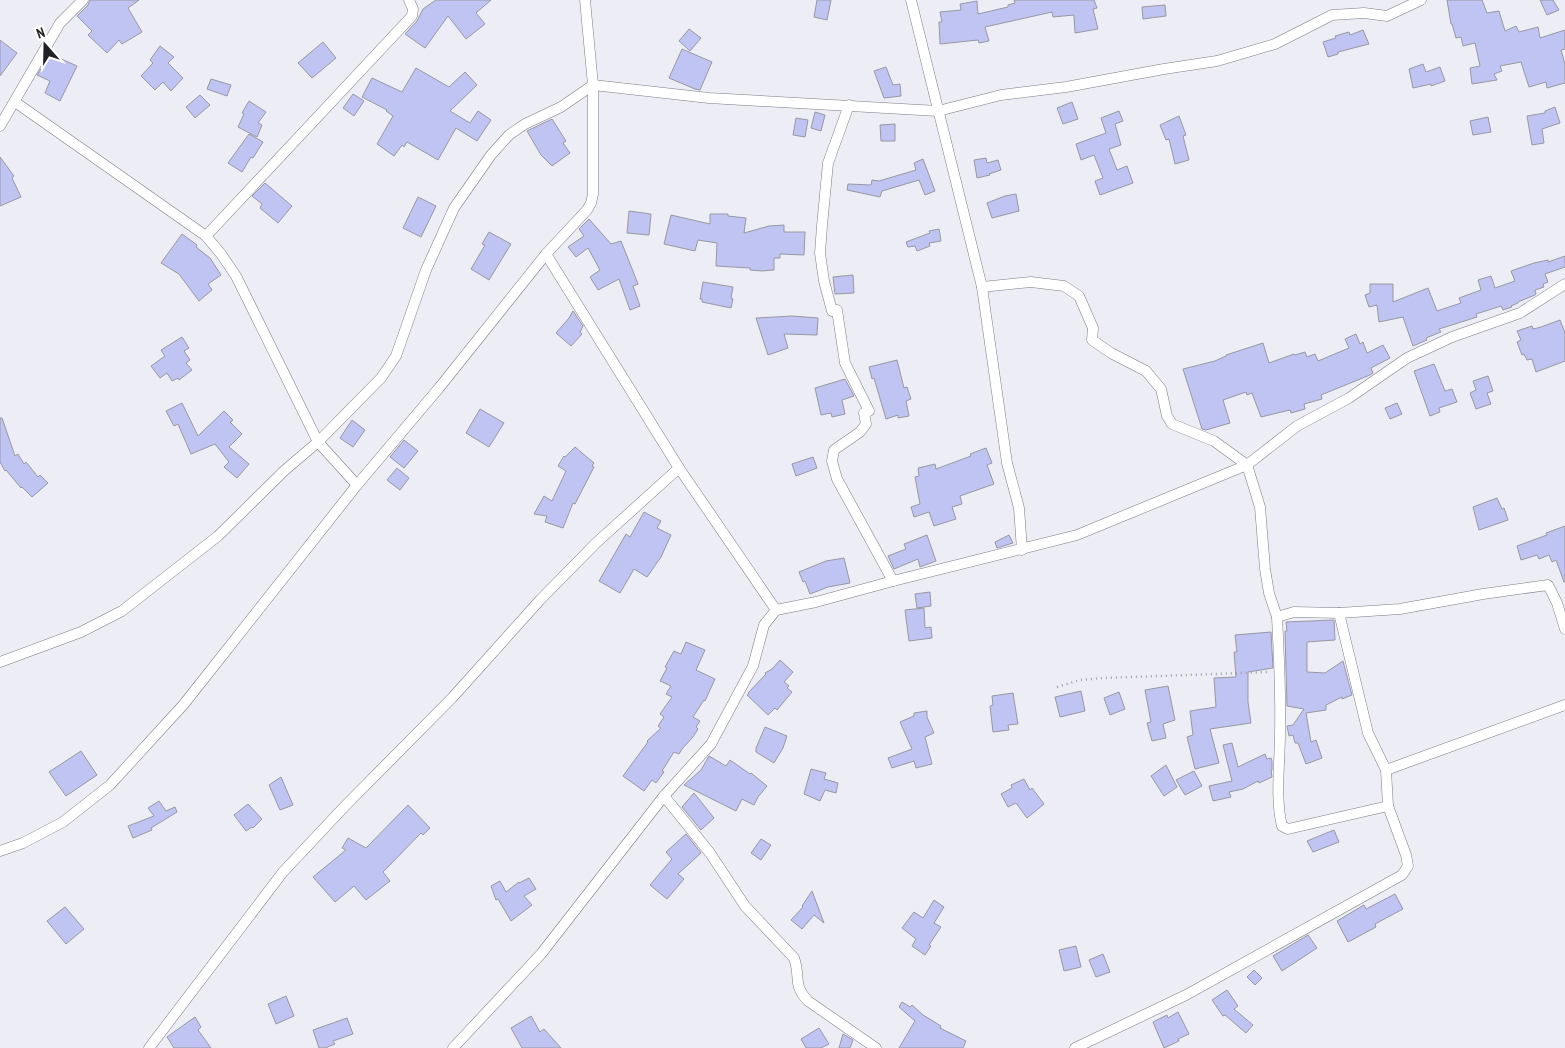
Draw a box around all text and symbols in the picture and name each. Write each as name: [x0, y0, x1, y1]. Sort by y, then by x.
north arrow: [20, 20, 70, 70]
text: N: [34, 23, 47, 43]

